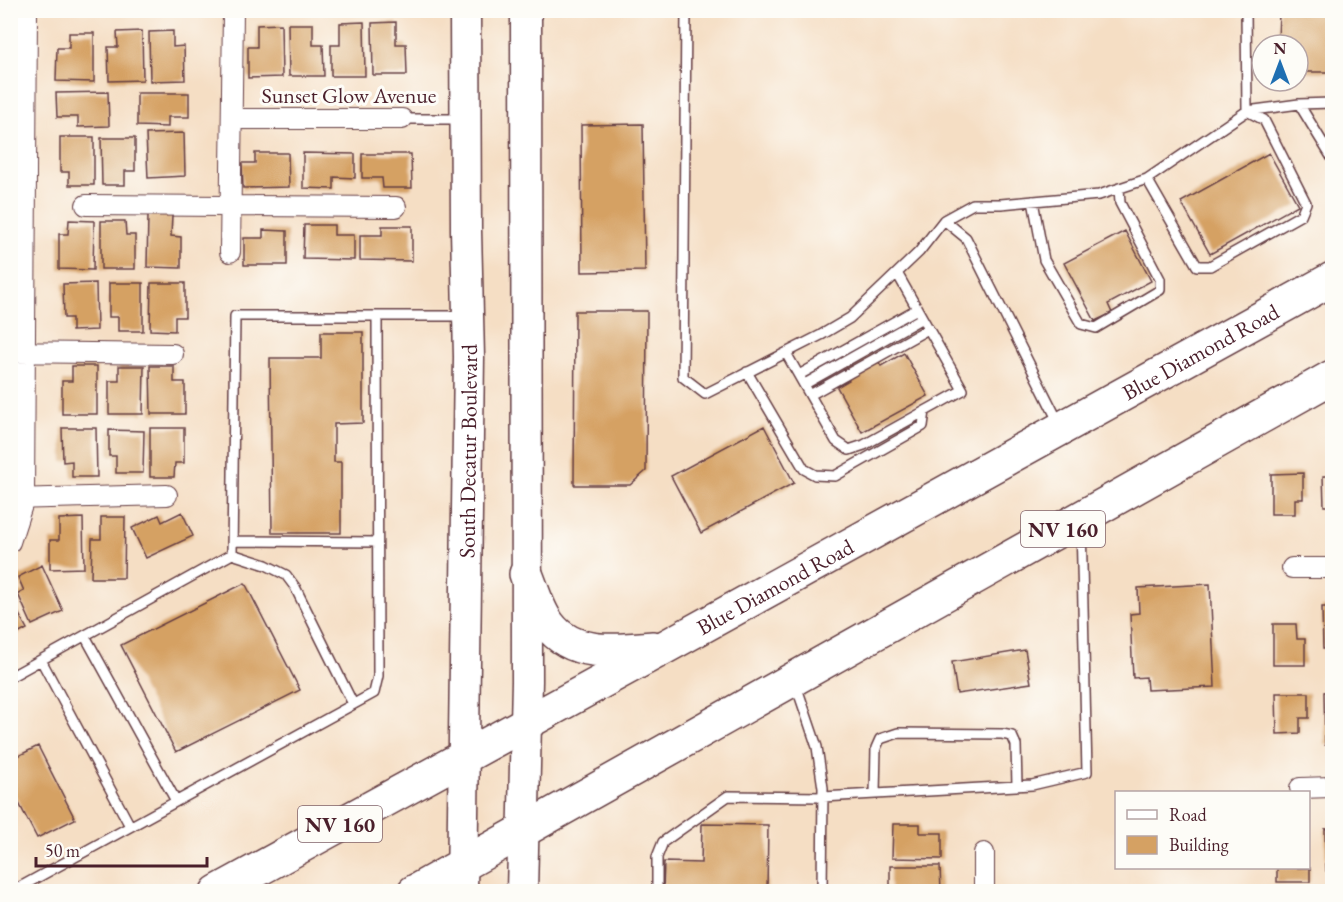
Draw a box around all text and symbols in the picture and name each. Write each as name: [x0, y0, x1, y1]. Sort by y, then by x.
north arrow: [1250, 33, 1310, 93]
text: N: [1274, 38, 1287, 59]
street label: Sunset Glow Avenue: [262, 81, 437, 110]
street label: Blue Diamond Road: [1117, 296, 1285, 407]
street label: South Decatur Boulevard: [452, 343, 484, 558]
road number: NV 160: [1021, 511, 1105, 547]
street label: Blue Diamond Road: [691, 531, 859, 641]
legend: [1115, 791, 1310, 869]
text: Road: [1169, 803, 1208, 826]
road number: NV 160: [298, 806, 382, 842]
scale bar: [36, 830, 207, 868]
text: Building: [1169, 833, 1229, 856]
text: 50 m: [45, 839, 80, 862]

